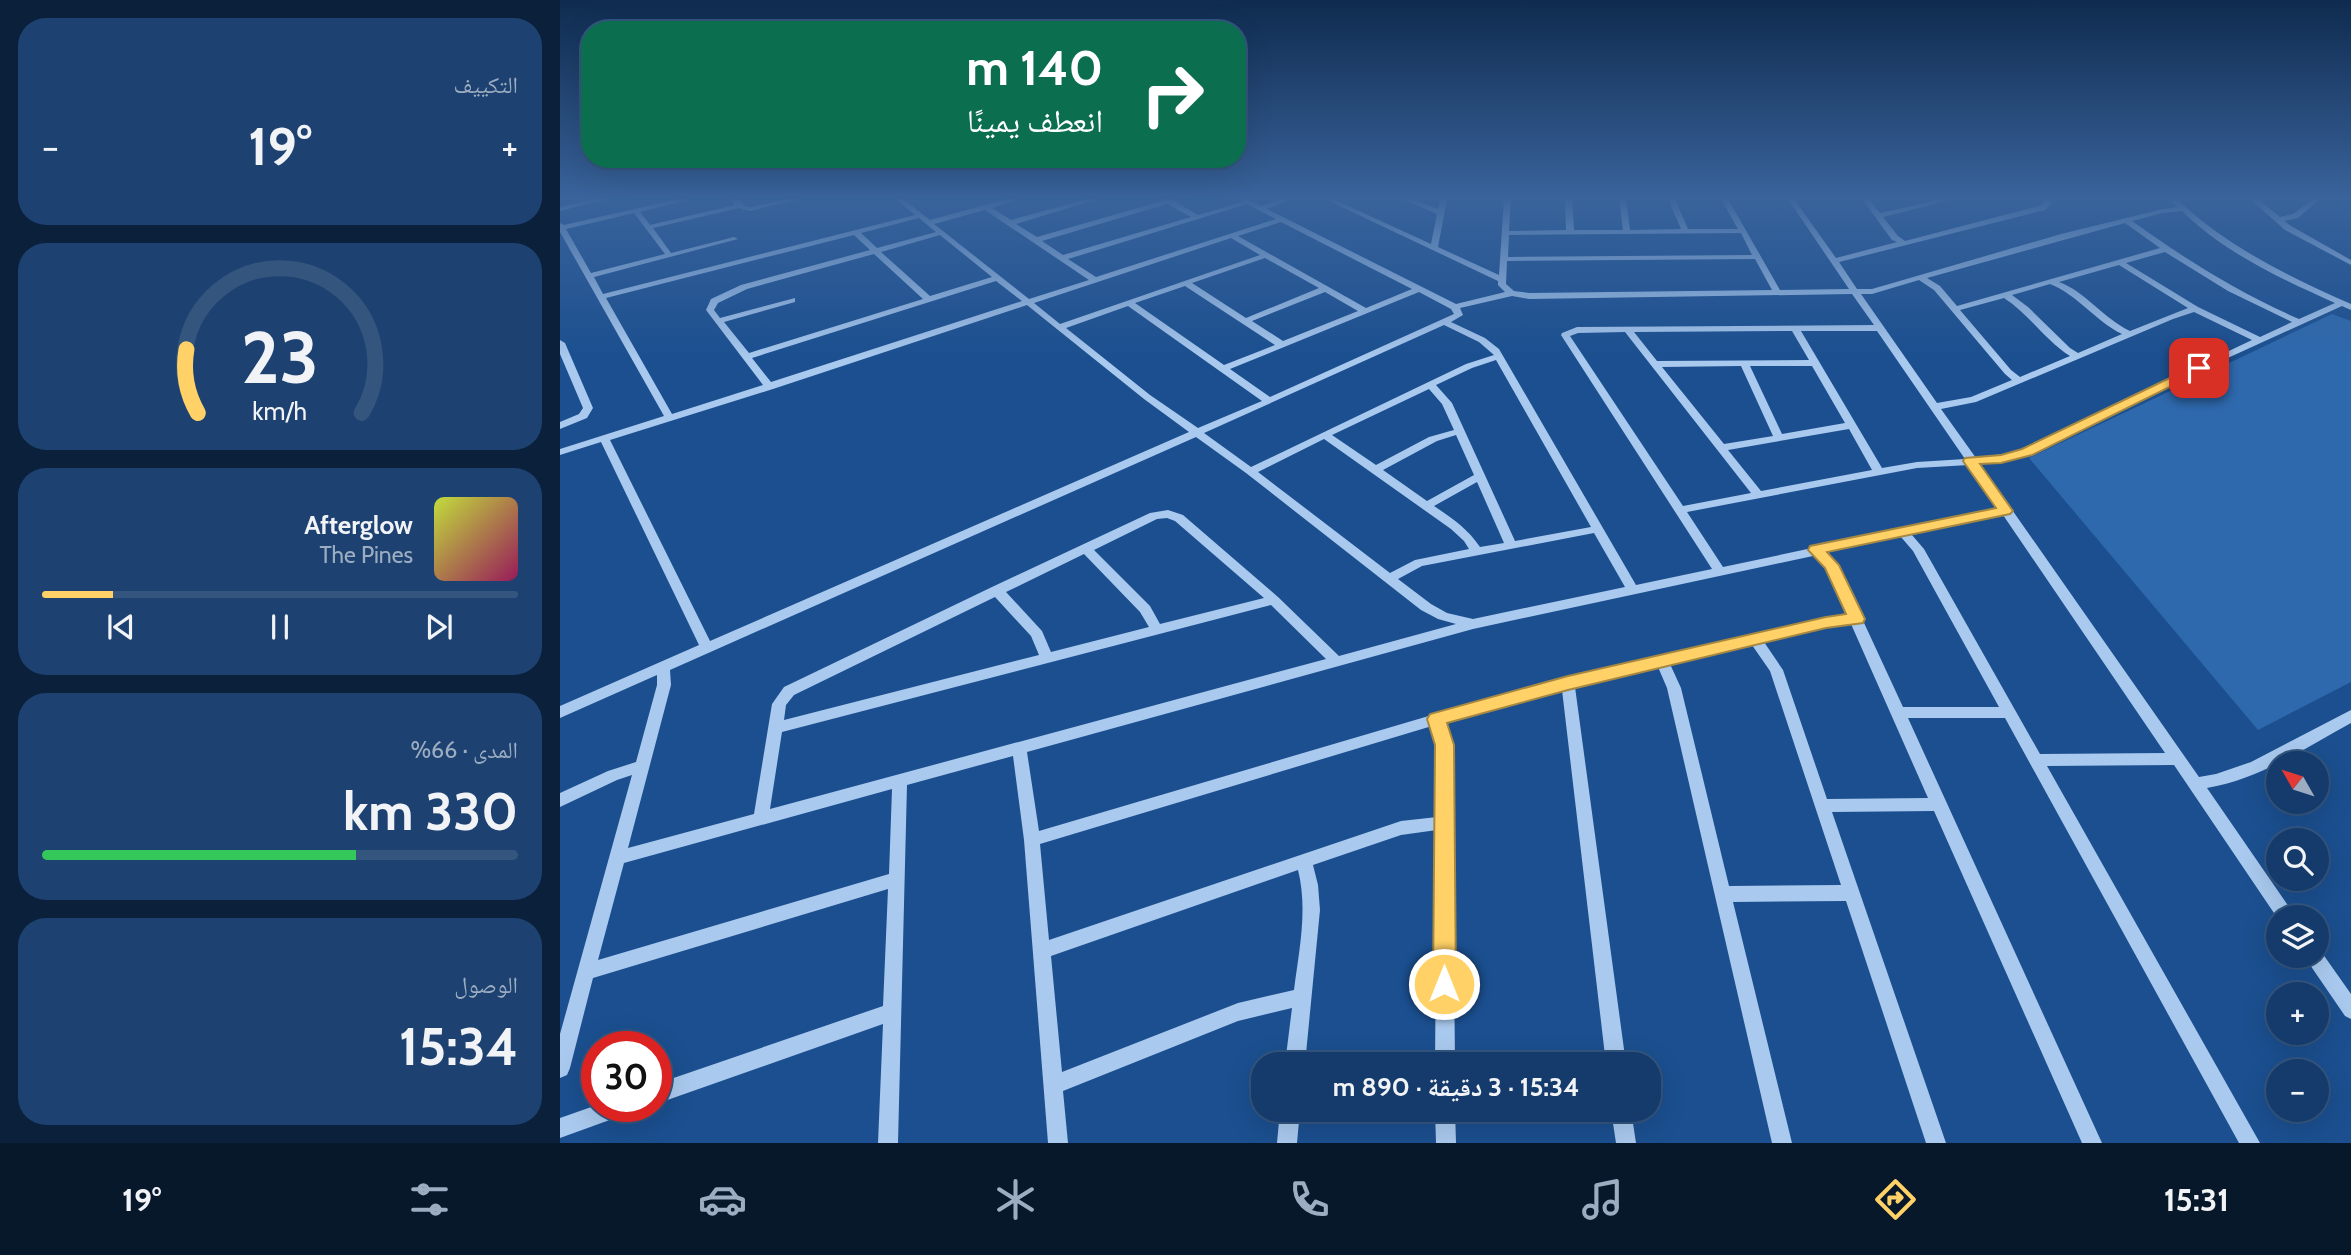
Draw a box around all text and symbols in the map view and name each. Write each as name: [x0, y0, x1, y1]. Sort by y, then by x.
text: 140 m: [966, 38, 1103, 97]
icon: right: [1127, 49, 1218, 140]
text: التكييف: [453, 71, 518, 99]
text: انعطف يمينًا: [967, 101, 1103, 140]
text: 19°: [248, 115, 312, 178]
text: −: [42, 123, 59, 170]
text: +: [501, 123, 518, 170]
text: 23: [241, 313, 319, 401]
pin: [2169, 338, 2229, 398]
icon: arrive: [2180, 349, 2218, 387]
text: km/h: [253, 395, 307, 425]
text: Afterglow: [304, 509, 413, 541]
text: The Pines: [319, 541, 413, 569]
icon: previous: [102, 608, 140, 646]
icon: pause: [261, 608, 299, 646]
icon: next: [420, 608, 458, 646]
text: المدى · 66%: [410, 736, 518, 764]
north arrow: [2266, 751, 2329, 814]
map controls: [2266, 751, 2329, 1122]
text: 330 km: [343, 780, 518, 843]
button: search: [2266, 828, 2329, 891]
button: layers: [2266, 905, 2329, 968]
position arrow: [1407, 947, 1481, 1021]
text: الوصول: [454, 971, 518, 999]
button: +: [2266, 982, 2329, 1045]
text: 15:34: [399, 1015, 518, 1078]
speed limit sign: 30: [581, 1031, 672, 1122]
button: −: [2266, 1059, 2329, 1122]
text: 15:34 · 3 دقيقة · 890 m: [1333, 1071, 1579, 1103]
icon: filters: [405, 1175, 454, 1224]
icon: car: [698, 1175, 747, 1224]
icon: climate: [991, 1175, 1040, 1224]
icon: phone: [1285, 1175, 1334, 1224]
icon: music: [1578, 1175, 1627, 1224]
icon: directions: [1871, 1175, 1920, 1224]
text: 19°: [122, 1180, 161, 1219]
text: 15:31: [2164, 1180, 2229, 1219]

